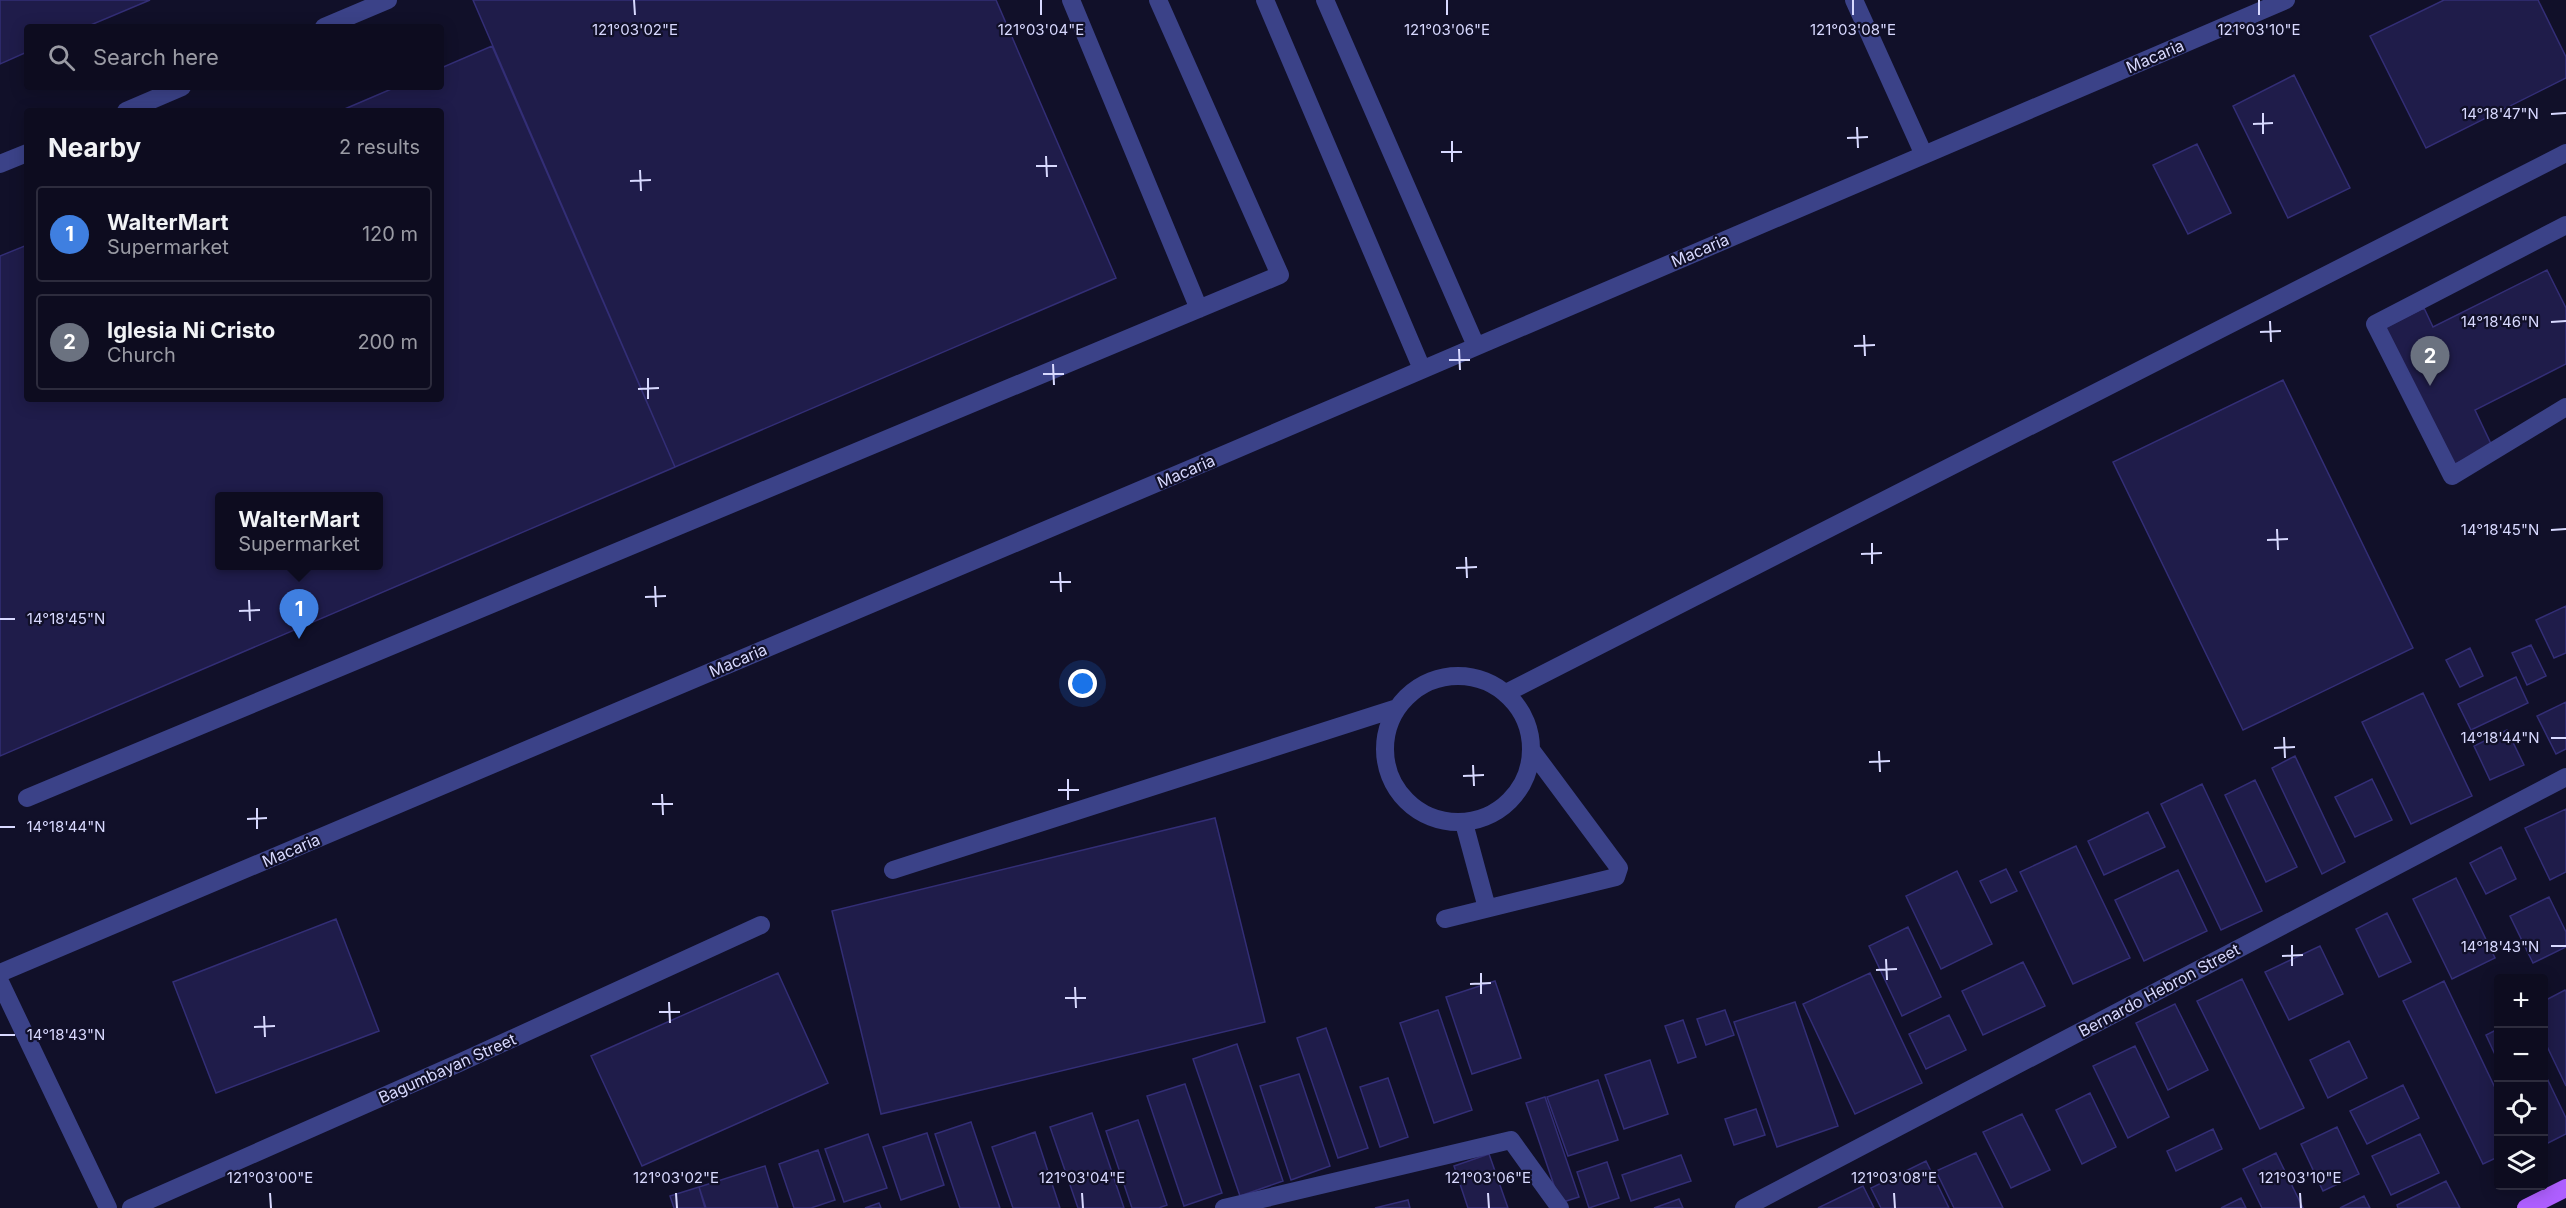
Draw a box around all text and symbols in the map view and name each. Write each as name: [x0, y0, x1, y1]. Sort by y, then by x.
text: 121°03'02"E: [592, 20, 678, 39]
text: 121°03'04"E: [998, 20, 1084, 39]
text: 121°03'06"E: [1404, 20, 1490, 39]
text: 121°03'08"E: [1810, 20, 1896, 39]
text: 121°03'10"E: [2218, 20, 2300, 39]
search box: [24, 24, 444, 90]
street label: Macaria: [2123, 35, 2187, 77]
icon: search: [45, 41, 78, 74]
text: Search here: [93, 44, 219, 70]
text: 14°18'47"N: [2461, 104, 2539, 123]
text: Nearby: [48, 132, 141, 163]
text: 2 results: [339, 135, 420, 159]
text: WalterMart: [107, 209, 229, 235]
text: 1: [65, 222, 74, 246]
text: 120 m: [362, 222, 418, 246]
street label: Macaria: [1668, 229, 1732, 271]
text: Supermarket: [107, 235, 229, 259]
text: 14°18'46"N: [2461, 312, 2539, 331]
text: Iglesia Ni Cristo: [107, 317, 275, 343]
text: 2: [63, 330, 76, 354]
text: 200 m: [357, 330, 418, 354]
pin: 2: [2410, 336, 2450, 386]
text: Church: [107, 343, 176, 367]
street label: Macaria: [1154, 450, 1218, 492]
popup: [215, 492, 383, 570]
text: WalterMart: [238, 506, 360, 532]
text: 14°18'45"N: [2461, 520, 2539, 539]
text: Supermarket: [238, 532, 360, 556]
pin: 1: [280, 590, 318, 639]
text: 14°18'45"N: [27, 609, 105, 628]
street label: Macaria: [706, 639, 770, 681]
your location: [1068, 669, 1097, 698]
text: 14°18'44"N: [2461, 728, 2539, 747]
text: 14°18'44"N: [27, 817, 105, 836]
street label: Macaria: [259, 829, 323, 871]
text: 14°18'43"N: [2461, 937, 2539, 956]
street label: Bernardo Hebron Street: [2075, 939, 2243, 1041]
map controls: [2494, 974, 2548, 1190]
button: +: [2494, 974, 2548, 1028]
text: 14°18'43"N: [27, 1025, 105, 1044]
button: −: [2494, 1028, 2548, 1082]
street label: Bagumbayan Street: [375, 1029, 519, 1107]
button: locate: [2494, 1082, 2548, 1136]
button: layers: [2494, 1136, 2548, 1190]
text: 121°03'00"E: [227, 1168, 313, 1187]
text: 121°03'02"E: [633, 1168, 719, 1187]
text: 121°03'04"E: [1039, 1168, 1125, 1187]
text: 121°03'06"E: [1445, 1168, 1531, 1187]
text: 121°03'08"E: [1851, 1168, 1937, 1187]
text: 121°03'10"E: [2259, 1168, 2341, 1187]

